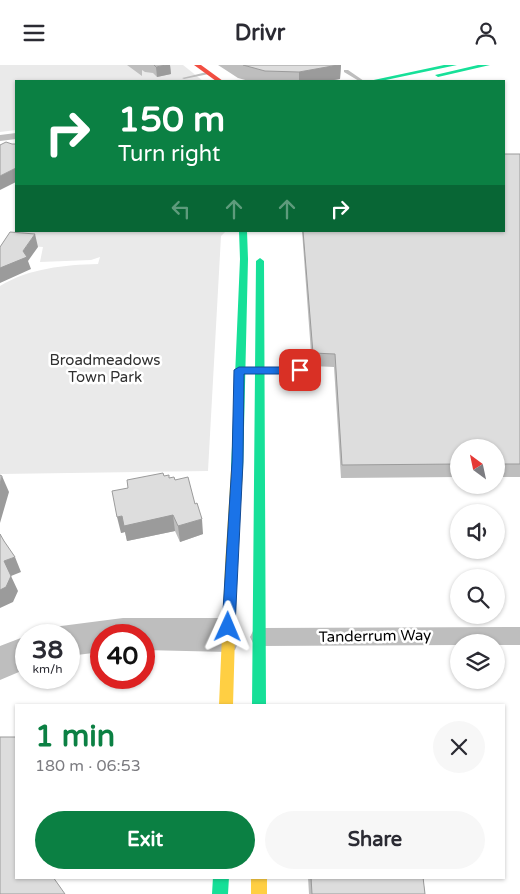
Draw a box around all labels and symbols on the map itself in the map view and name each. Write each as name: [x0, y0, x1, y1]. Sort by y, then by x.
pin: [279, 349, 321, 391]
park label: Broadmeadows Town Park: [49, 351, 161, 386]
north arrow: [450, 439, 505, 494]
position arrow: [201, 600, 253, 652]
speed limit sign: 40: [90, 624, 155, 689]
street label: Tanderrum Way: [319, 626, 431, 646]

